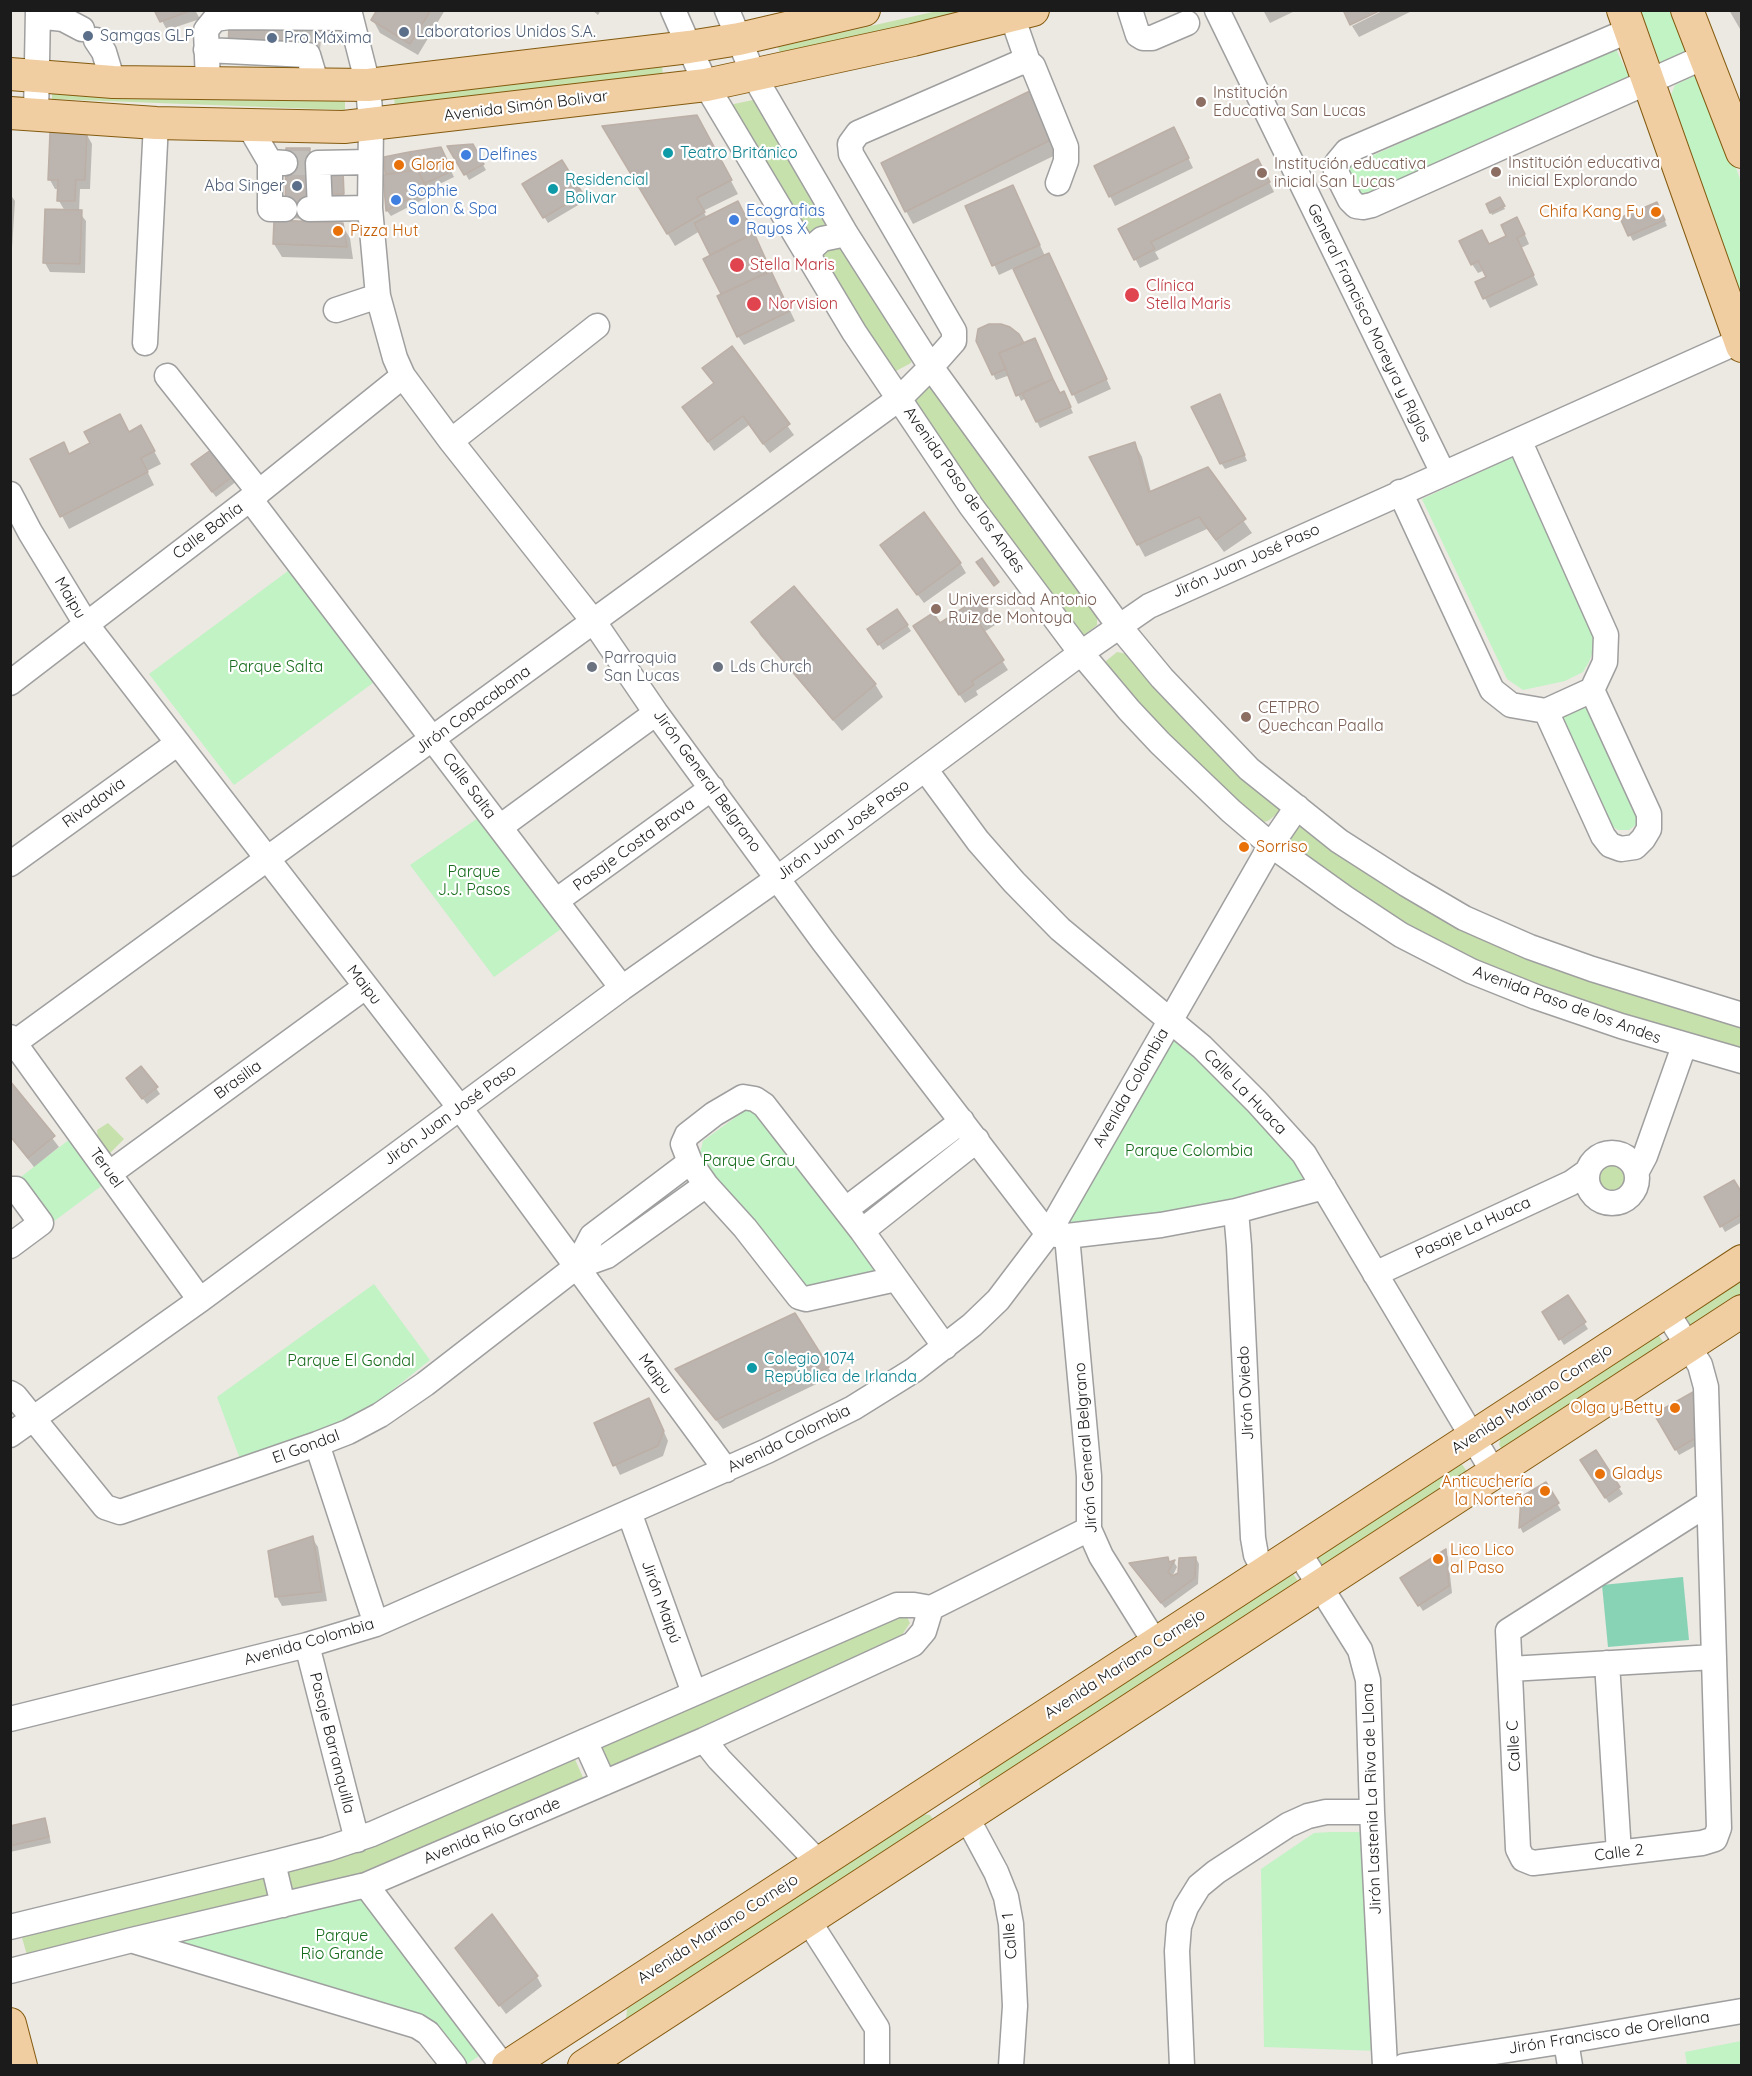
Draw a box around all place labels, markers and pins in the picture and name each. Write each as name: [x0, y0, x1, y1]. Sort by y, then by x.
place label: Laboratorios Unidos S.A.: [416, 22, 596, 42]
marker: Laboratorios Unidos S.A.: [397, 25, 411, 39]
place label: Samgas GLP: [100, 26, 194, 46]
place label: Pro Máxima: [284, 28, 372, 48]
marker: Samgas GLP: [81, 29, 95, 43]
marker: Pro Máxima: [265, 31, 279, 45]
place label: Institución Educativa San Lucas: [1213, 83, 1366, 121]
marker: Institución Educativa San Lucas: [1194, 95, 1208, 109]
place label: Teatro Británico: [680, 143, 798, 163]
place label: Delfines: [478, 145, 537, 165]
marker: Teatro Británico: [661, 146, 675, 160]
marker: Delfines: [459, 148, 473, 162]
place label: Institución educativa inicial Explorando: [1508, 153, 1660, 191]
place label: Institución educativa inicial San Lucas: [1274, 154, 1426, 192]
place label: Gloria: [411, 155, 455, 175]
marker: Gloria: [392, 158, 406, 172]
marker: Institución educativa inicial Explorando: [1489, 165, 1503, 179]
marker: Institución educativa inicial San Lucas: [1255, 166, 1269, 180]
place label: Residencial Bolivar: [565, 170, 649, 208]
place label: Aba Singer: [204, 176, 285, 196]
marker: Aba Singer: [290, 179, 304, 193]
place label: Sophie Salon & Spa: [408, 181, 497, 219]
marker: Residencial Bolivar: [546, 182, 560, 196]
marker: Sophie Salon & Spa: [389, 193, 403, 207]
place label: Ecografias Rayos X: [746, 201, 825, 239]
place label: Chifa Kang Fu: [1539, 202, 1644, 222]
marker: Chifa Kang Fu: [1649, 205, 1663, 219]
marker: Ecografias Rayos X: [727, 213, 741, 227]
place label: Pizza Hut: [350, 221, 418, 241]
marker: Pizza Hut: [331, 224, 345, 238]
place label: Stella Maris: [750, 255, 835, 275]
marker: Stella Maris: [728, 256, 746, 274]
place label: Clínica Stella Maris: [1146, 276, 1231, 314]
marker: Clínica Stella Maris: [1123, 286, 1141, 304]
place label: Norvision: [768, 294, 838, 314]
marker: Norvision: [745, 295, 763, 313]
place label: Universidad Antonio Ruiz de Montoya: [948, 590, 1097, 628]
marker: Universidad Antonio Ruiz de Montoya: [929, 602, 943, 616]
place label: Parroquia San Lucas: [604, 648, 679, 686]
place label: Lds Church: [730, 657, 812, 677]
marker: Parroquia San Lucas: [585, 660, 599, 674]
marker: Lds Church: [711, 660, 725, 674]
place label: CETPRO Quechcan Paalla: [1258, 698, 1384, 736]
marker: CETPRO Quechcan Paalla: [1239, 710, 1253, 724]
place label: Sorriso: [1256, 837, 1308, 857]
marker: Sorriso: [1237, 840, 1251, 854]
place label: Colegio 1074 República de Irlanda: [764, 1349, 917, 1387]
marker: Colegio 1074 República de Irlanda: [745, 1361, 759, 1375]
place label: Olga y Betty: [1570, 1398, 1663, 1418]
marker: Olga y Betty: [1668, 1401, 1682, 1415]
place label: Gladys: [1612, 1464, 1663, 1484]
marker: Gladys: [1593, 1467, 1607, 1481]
place label: Anticuchería la Norteña: [1441, 1472, 1533, 1510]
marker: Anticuchería la Norteña: [1538, 1484, 1552, 1498]
place label: Lico Lico al Paso: [1450, 1540, 1514, 1578]
marker: Lico Lico al Paso: [1431, 1552, 1445, 1566]

